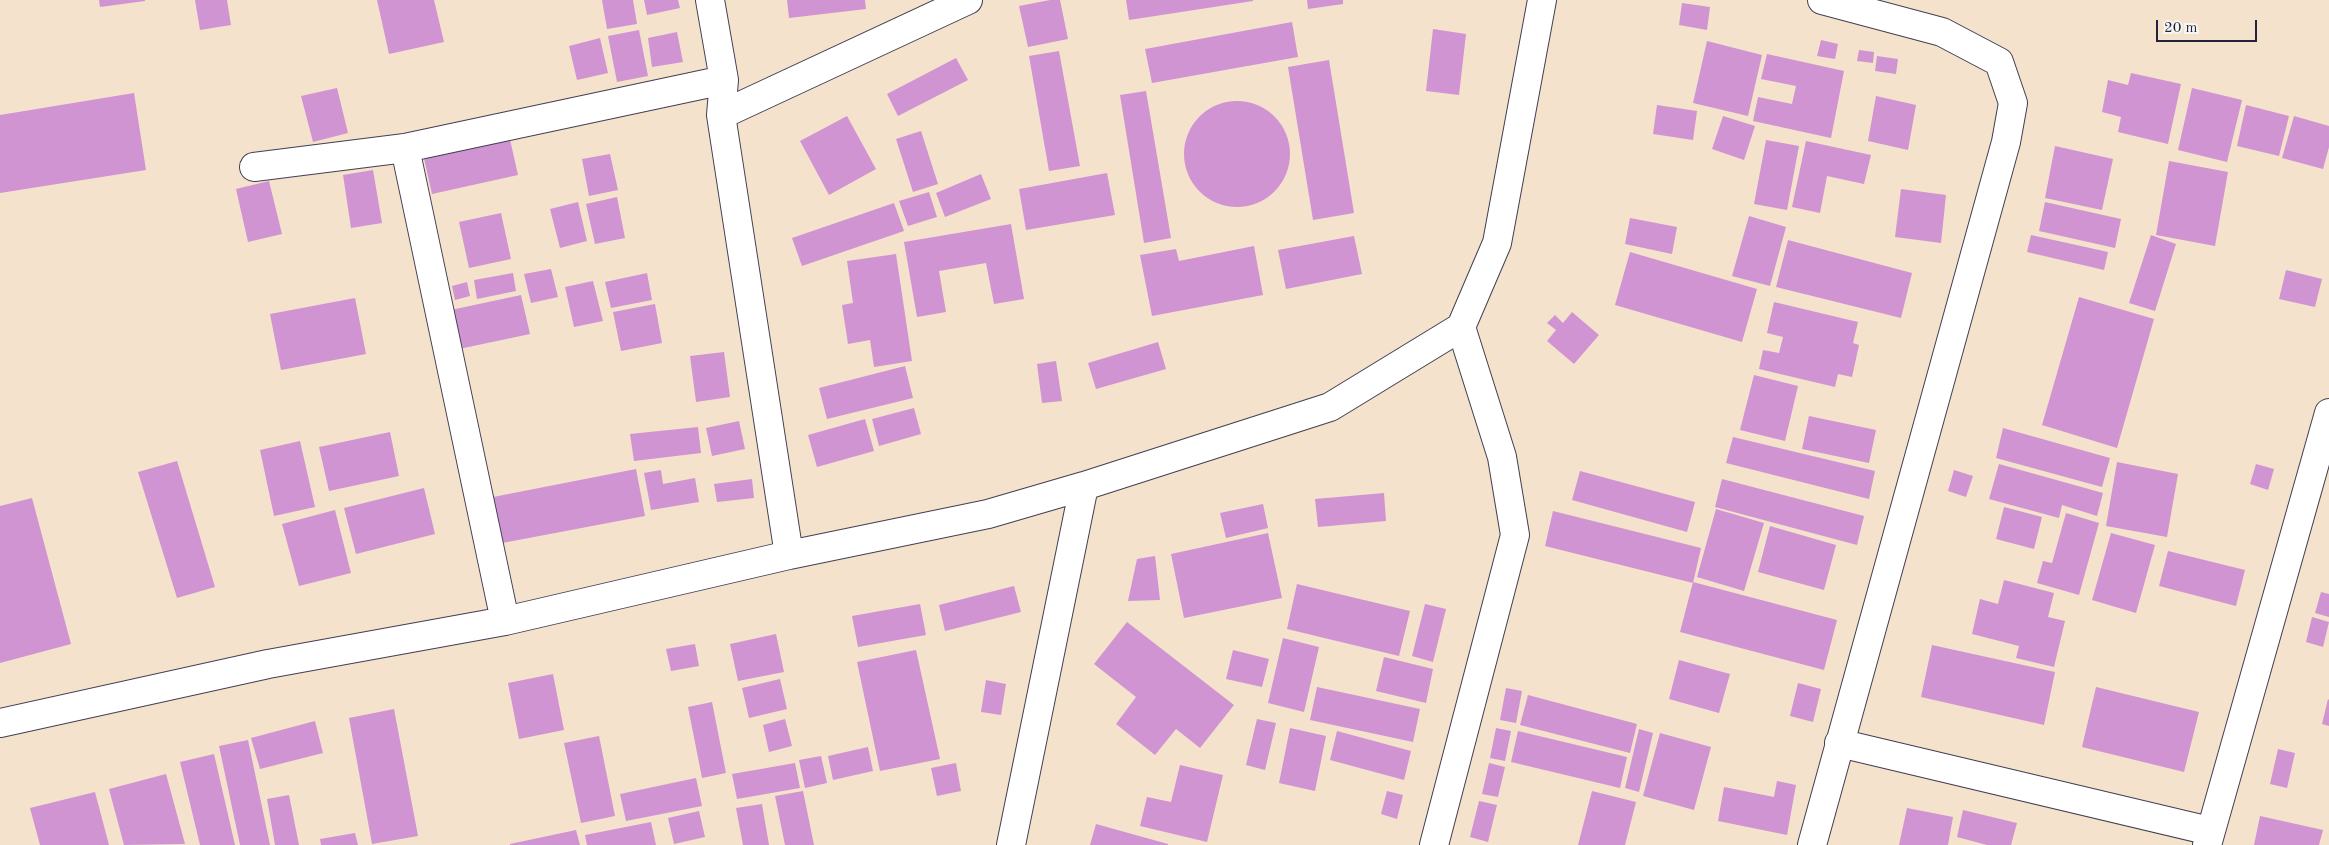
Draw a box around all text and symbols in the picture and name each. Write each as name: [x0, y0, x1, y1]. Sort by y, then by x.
scale bar: [2159, 10, 2260, 42]
text: 20 m: [2164, 21, 2198, 36]

